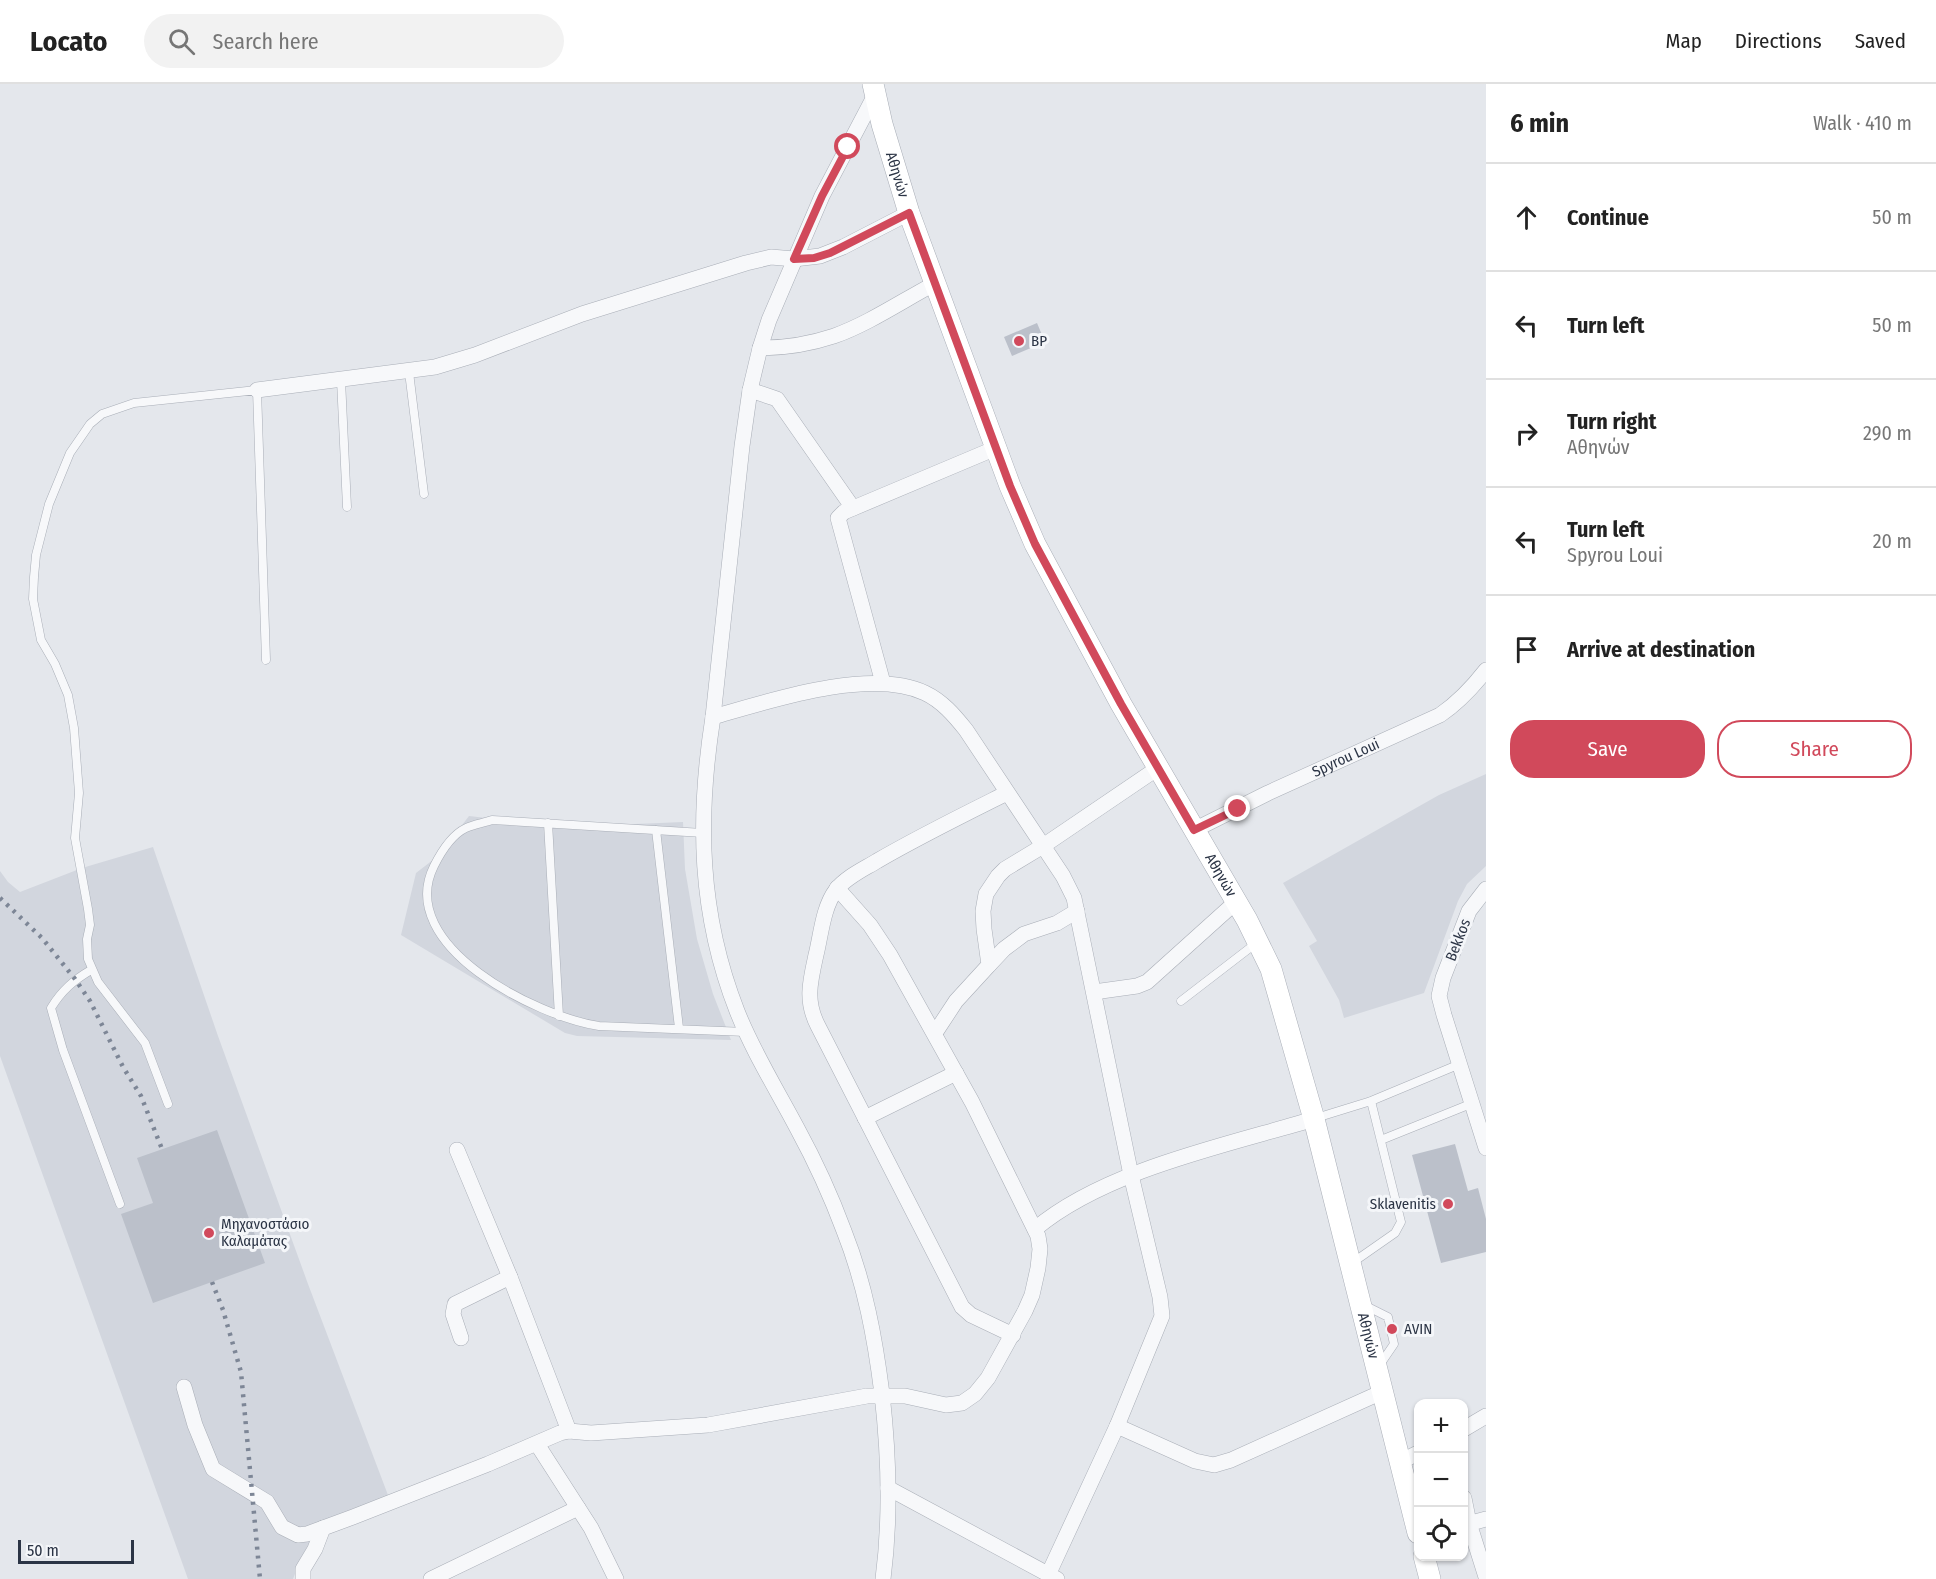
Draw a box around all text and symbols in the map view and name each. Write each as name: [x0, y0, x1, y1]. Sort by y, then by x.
search box: [144, 14, 564, 68]
text: Locato: [30, 25, 108, 58]
icon: search: [165, 25, 198, 58]
text: Search here: [213, 28, 319, 55]
text: Map: [1665, 28, 1702, 54]
text: Directions: [1735, 28, 1822, 54]
text: Saved: [1855, 28, 1906, 54]
text: 6 min: [1510, 108, 1569, 139]
text: Walk · 410 m: [1813, 111, 1912, 135]
route start: [834, 133, 860, 159]
street label: Αθηνών: [882, 150, 913, 200]
icon: ahead: [1510, 201, 1543, 234]
text: Continue: [1567, 204, 1649, 231]
text: 50 m: [1872, 205, 1912, 229]
icon: left: [1510, 309, 1543, 342]
text: Turn left: [1567, 312, 1645, 339]
text: 50 m: [1872, 313, 1912, 337]
place label: BP: [1031, 332, 1047, 350]
marker: BP: [1012, 334, 1026, 348]
text: Turn right: [1567, 408, 1656, 435]
icon: right: [1510, 417, 1543, 450]
text: 290 m: [1863, 421, 1912, 445]
text: Αθηνών: [1567, 435, 1630, 459]
text: Turn left: [1567, 516, 1645, 543]
icon: left: [1510, 525, 1543, 558]
text: 20 m: [1873, 529, 1912, 553]
text: Spyrou Loui: [1567, 543, 1663, 567]
icon: arrive: [1510, 633, 1543, 666]
text: Arrive at destination: [1567, 636, 1755, 663]
button: Save: [1510, 720, 1705, 778]
button: Share: [1717, 720, 1912, 778]
street label: Spyrou Loui: [1309, 735, 1382, 781]
route end: [1224, 795, 1250, 821]
street label: Αθηνών: [1201, 850, 1241, 900]
street label: Bekkos: [1442, 916, 1474, 964]
place label: Sklavenitis: [1370, 1195, 1436, 1213]
marker: Sklavenitis: [1441, 1197, 1455, 1211]
place label: Μηχανοστάσιο Καλαμάτας: [221, 1215, 309, 1250]
marker: Μηχανοστάσιο Καλαμάτας: [202, 1226, 216, 1240]
street label: Αθηνών: [1354, 1311, 1383, 1361]
place label: AVIN: [1404, 1320, 1432, 1338]
marker: AVIN: [1385, 1322, 1399, 1336]
map controls: [1414, 1399, 1468, 1561]
button: +: [1414, 1399, 1468, 1453]
button: −: [1414, 1453, 1468, 1507]
button: locate: [1414, 1507, 1468, 1561]
scale bar: [18, 1537, 134, 1564]
text: 50 m: [27, 1541, 59, 1560]

